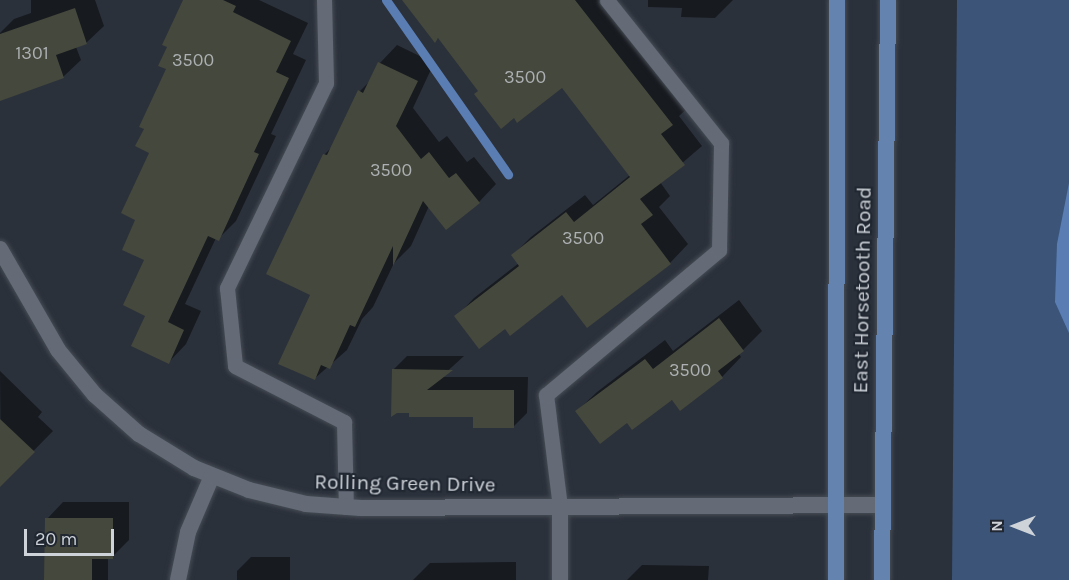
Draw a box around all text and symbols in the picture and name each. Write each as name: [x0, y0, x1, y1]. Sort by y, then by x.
house number: 1301: [15, 42, 49, 64]
house number: 3500: [172, 49, 214, 71]
house number: 3500: [504, 66, 546, 88]
house number: 3500: [370, 159, 412, 181]
street label: East Horsetooth Road: [848, 186, 876, 394]
house number: 3500: [562, 227, 604, 249]
house number: 3500: [669, 359, 711, 381]
street label: Rolling Green Drive: [314, 469, 496, 497]
north arrow: [985, 496, 1045, 556]
scale bar: [27, 517, 117, 555]
text: N: [987, 520, 1006, 532]
text: 20 m: [35, 528, 77, 550]

